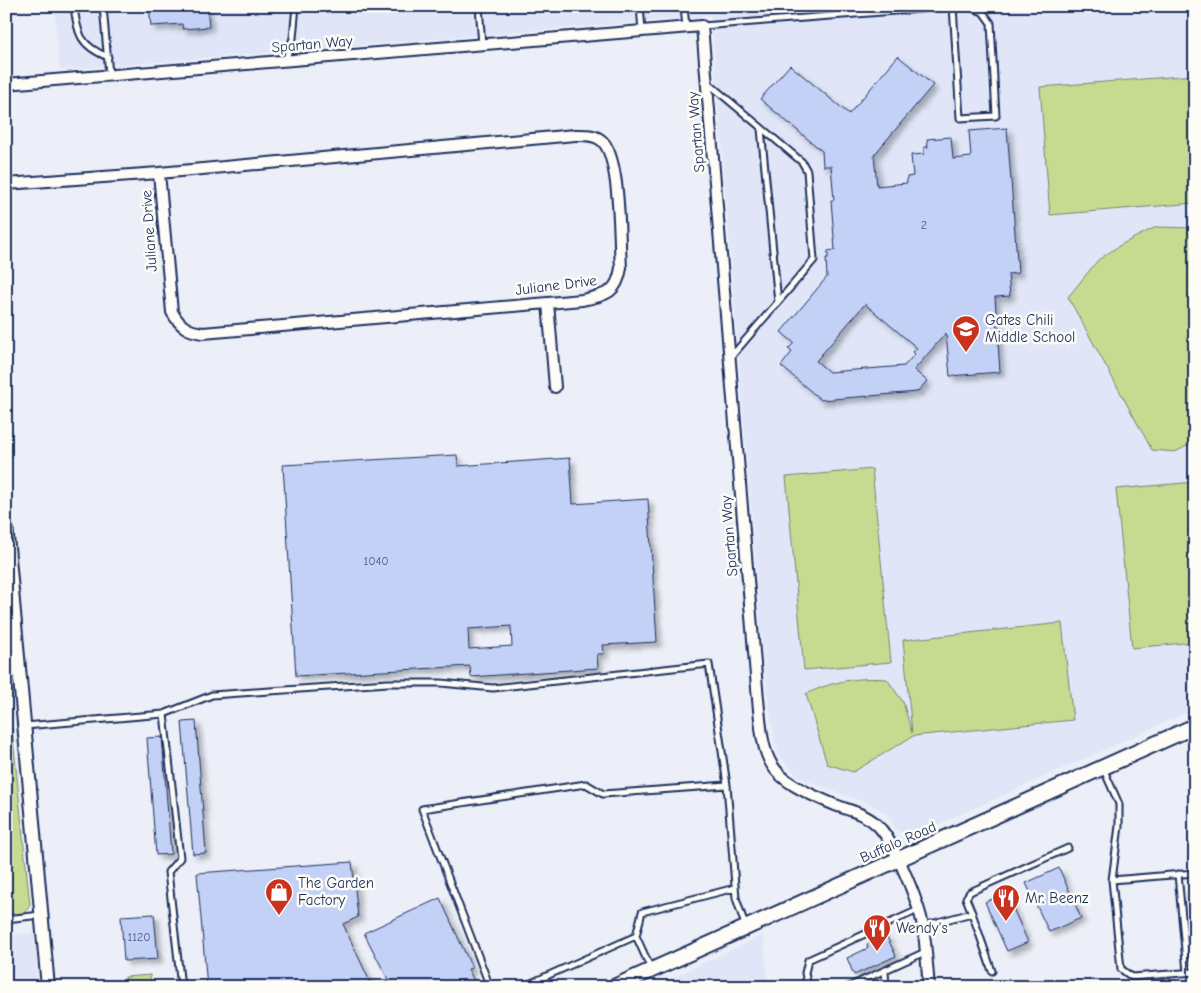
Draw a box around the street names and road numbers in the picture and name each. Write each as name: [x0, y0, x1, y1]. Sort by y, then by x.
street label: Spartan Way: [271, 31, 354, 57]
street label: Spartan Way: [683, 90, 709, 173]
street label: Juliane Drive: [137, 189, 161, 273]
street label: Juliane Drive: [514, 271, 598, 299]
street label: Spartan Way: [716, 494, 742, 577]
street label: Buffalo Road: [857, 817, 939, 867]

